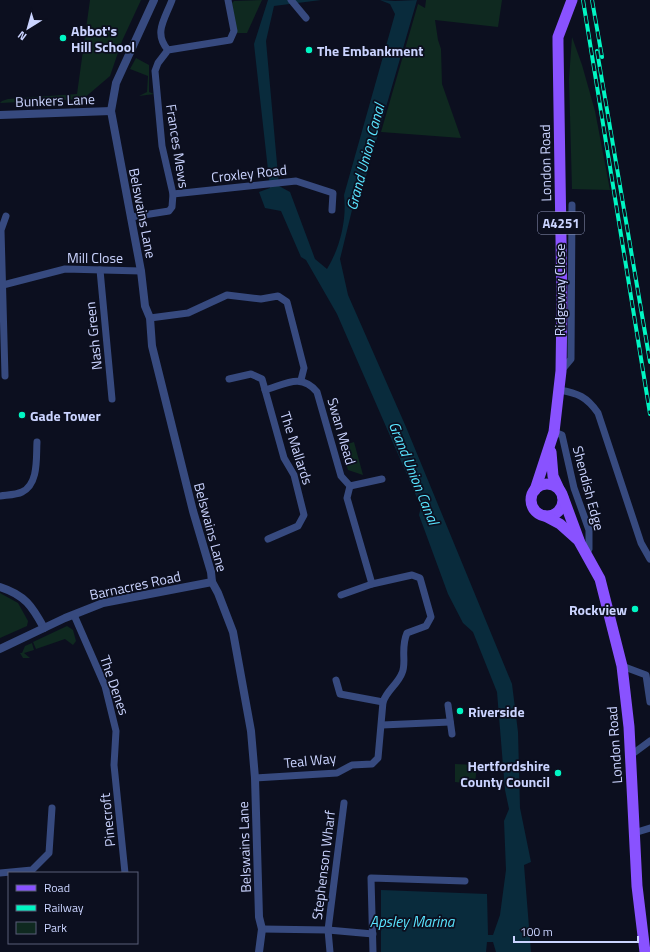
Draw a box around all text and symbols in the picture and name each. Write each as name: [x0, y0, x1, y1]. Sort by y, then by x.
north arrow: [8, 8, 48, 48]
place label: Abbot's Hill School: [71, 20, 135, 57]
text: N: [14, 27, 30, 45]
marker: Abbot's Hill School: [58, 33, 68, 43]
place label: The Embankment: [317, 40, 423, 61]
marker: The Embankment: [304, 45, 314, 55]
street label: Bunkers Lane: [15, 88, 95, 112]
water label: Grand Union Canal: [340, 99, 391, 213]
street label: Frances Mews: [161, 102, 195, 190]
street label: London Road: [534, 124, 556, 202]
street label: Croxley Road: [210, 159, 288, 187]
street label: Belswains Lane: [124, 166, 162, 260]
road number: A4251: [538, 212, 584, 234]
street label: Ridgeway Close: [549, 244, 570, 336]
street label: Mill Close: [67, 247, 123, 268]
street label: Nash Green: [79, 301, 107, 371]
street label: Swan Mead: [322, 395, 362, 467]
place label: Gade Tower: [30, 405, 101, 426]
street label: The Mallards: [275, 409, 319, 487]
marker: Gade Tower: [17, 410, 27, 420]
water label: Grand Union Canal: [383, 418, 446, 530]
street label: Shendish Edge: [568, 443, 610, 533]
street label: Belswains Lane: [189, 480, 233, 574]
street label: Barnacres Road: [87, 565, 183, 605]
place label: Rockview: [569, 599, 627, 620]
marker: Rockview: [630, 604, 640, 614]
street label: The Denes: [95, 652, 135, 718]
place label: Riverside: [468, 701, 525, 722]
marker: Riverside: [455, 706, 465, 716]
street label: London Road: [601, 706, 627, 784]
street label: Teal Way: [283, 747, 337, 773]
place label: Hertfordshire County Council: [460, 755, 550, 792]
marker: Hertfordshire County Council: [553, 768, 563, 778]
street label: Pinecroft: [94, 792, 120, 848]
street label: Belswains Lane: [232, 801, 256, 893]
street label: Stephenson Wharf: [306, 809, 340, 921]
legend: [8, 872, 138, 944]
text: Road: [44, 878, 70, 897]
text: Railway: [44, 898, 84, 917]
water label: Apsley Marina: [370, 910, 456, 933]
text: Park: [44, 918, 67, 937]
scale bar: [514, 918, 638, 944]
text: 100 m: [520, 922, 553, 941]

